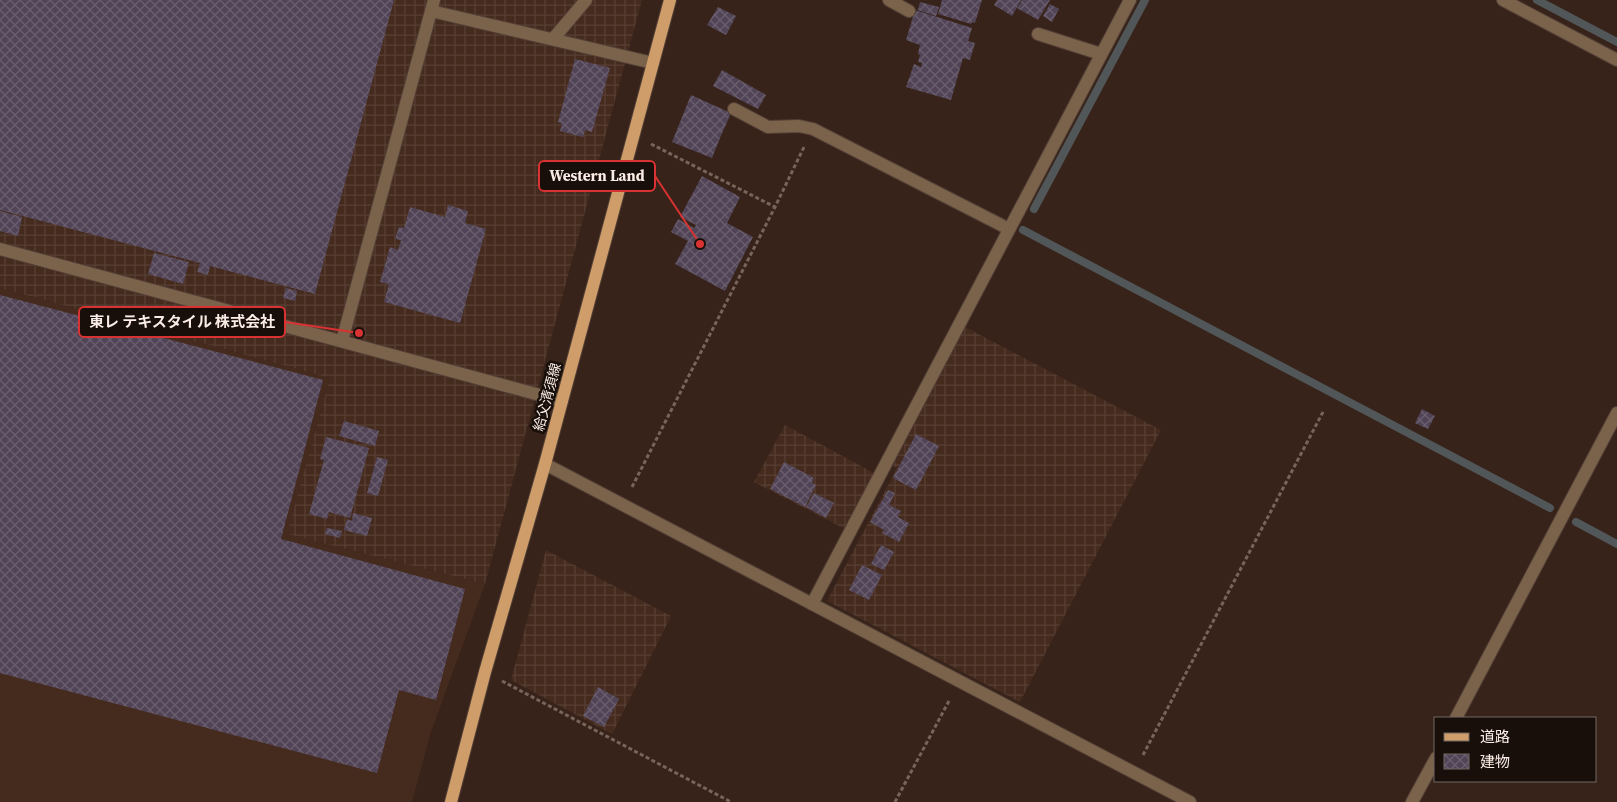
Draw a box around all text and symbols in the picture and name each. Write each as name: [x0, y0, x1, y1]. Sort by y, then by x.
callout: Western Land: [539, 161, 655, 191]
text: Western Land: [549, 165, 645, 186]
callout: 東レ テキスタイル 株式会社: [79, 307, 285, 337]
text: 東レ テキスタイル 株式会社: [89, 311, 275, 332]
street label: 給父清須線: [528, 361, 566, 433]
legend: [1434, 717, 1597, 782]
text: 道路: [1480, 726, 1510, 747]
text: 建物: [1480, 751, 1510, 772]

